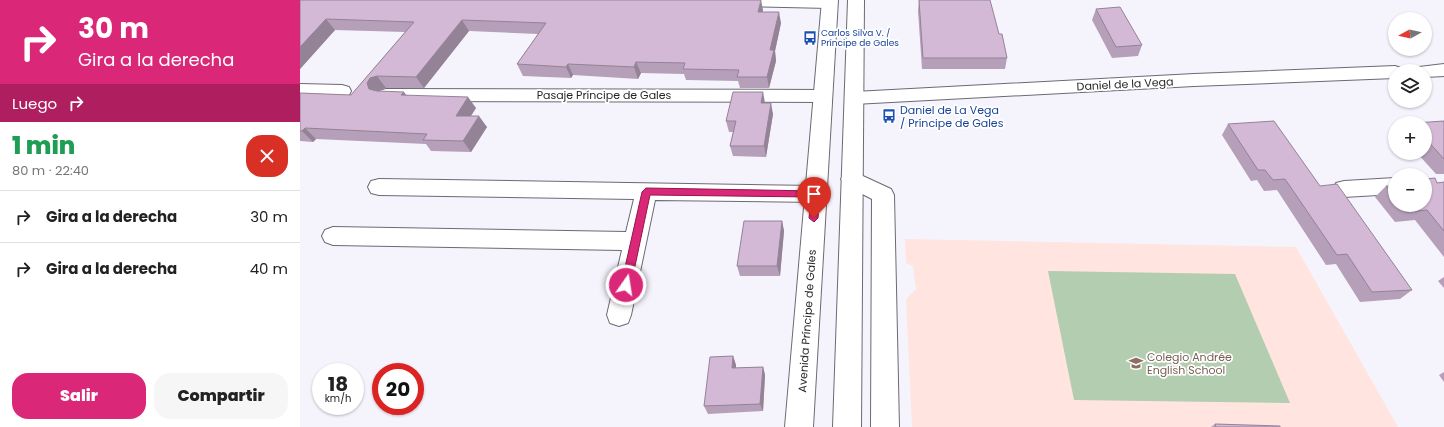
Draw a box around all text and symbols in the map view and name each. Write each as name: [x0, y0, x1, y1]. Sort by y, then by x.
text: 30 m: [78, 9, 149, 48]
north arrow: [1388, 12, 1432, 56]
map controls: [1388, 12, 1432, 212]
icon: right: [12, 16, 64, 68]
place label: Carlos Silva V. / Príncipe de Gales: [821, 27, 899, 49]
bus stop icon: Carlos Silva V. / Príncipe de Gales: [802, 30, 818, 46]
text: Gira a la derecha: [78, 47, 234, 72]
button: layers: [1388, 64, 1432, 108]
street label: Daniel de la Vega: [1076, 73, 1174, 95]
street label: Pasaje Príncipe de Gales: [537, 87, 672, 103]
icon: right: [65, 92, 87, 114]
text: Luego: [12, 93, 57, 114]
place label: Daniel de La Vega / Príncipe de Gales: [900, 102, 1004, 131]
bus stop icon: Daniel de La Vega / Príncipe de Gales: [881, 108, 897, 124]
button: +: [1388, 116, 1432, 160]
text: 1 min: [12, 129, 75, 162]
button: close: [246, 135, 288, 177]
text: 80 m · 22:40: [12, 161, 89, 180]
button: −: [1388, 168, 1432, 212]
pin: [797, 177, 831, 218]
icon: arrive: [803, 183, 825, 205]
icon: right: [12, 206, 34, 228]
text: Gira a la derecha: [46, 206, 177, 227]
text: 30 m: [250, 206, 288, 227]
street label: Avenida Príncipe de Gales: [794, 249, 820, 393]
icon: right: [12, 258, 34, 280]
text: Gira a la derecha: [46, 258, 177, 279]
text: 40 m: [250, 258, 288, 279]
position arrow: [605, 264, 647, 306]
place label: Colegio Andrée English School: [1147, 349, 1232, 378]
school or university icon: Colegio Andrée English School: [1128, 355, 1144, 371]
speed limit sign: 20: [372, 363, 424, 415]
text: 18: [328, 370, 348, 398]
button: Salir: [12, 373, 146, 419]
button: Compartir: [154, 373, 288, 419]
text: km/h: [325, 391, 351, 406]

